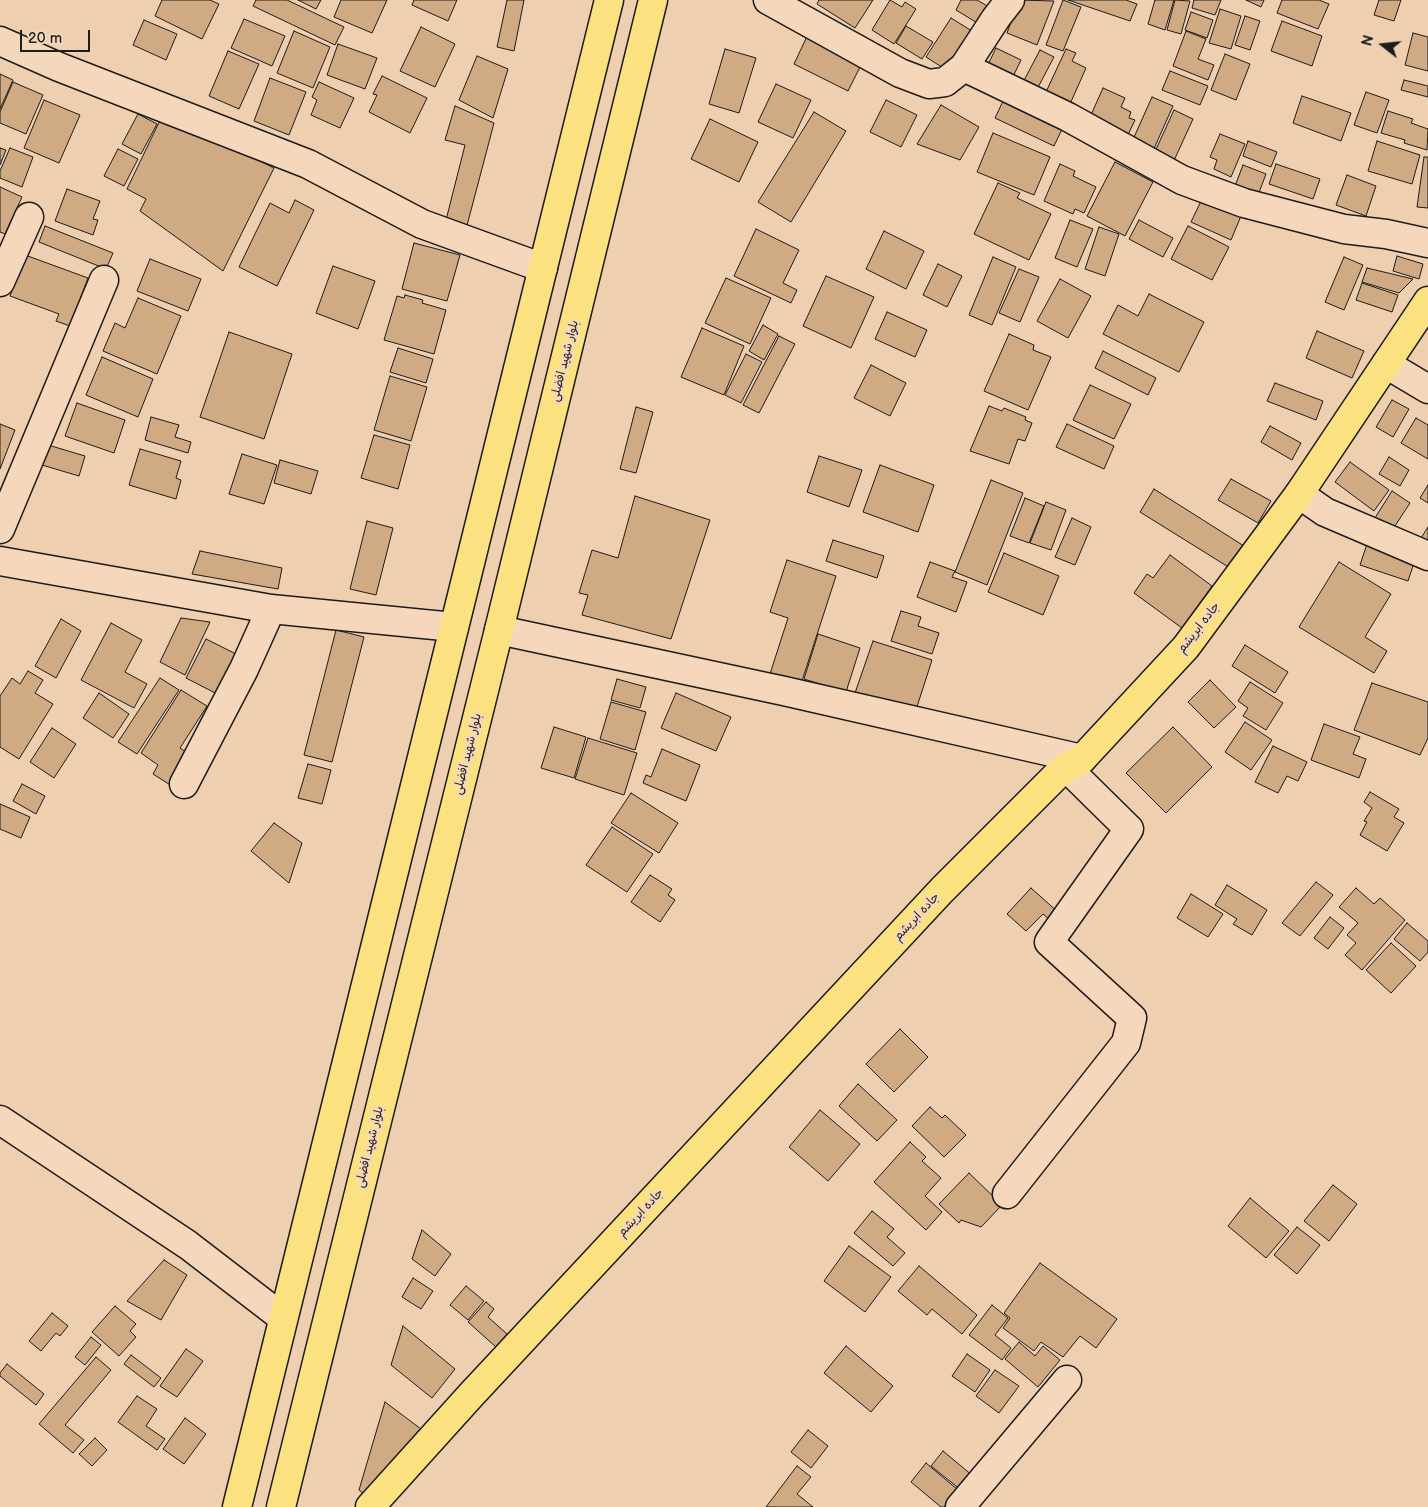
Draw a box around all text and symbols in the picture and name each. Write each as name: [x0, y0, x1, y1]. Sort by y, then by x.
scale bar: [22, 20, 92, 52]
north arrow: [1358, 20, 1408, 70]
text: 20 m: [28, 29, 62, 48]
text: N: [1358, 33, 1378, 48]
street label: بلوار شهید افضلی: [548, 319, 582, 403]
street label: جاده ابریشم: [1175, 600, 1223, 656]
street label: بلوار شهید افضلی: [451, 712, 485, 796]
street label: جاده ابریشم: [891, 890, 943, 944]
street label: بلوار شهید افضلی: [353, 1105, 387, 1189]
street label: جاده ابریشم: [615, 1186, 667, 1240]

